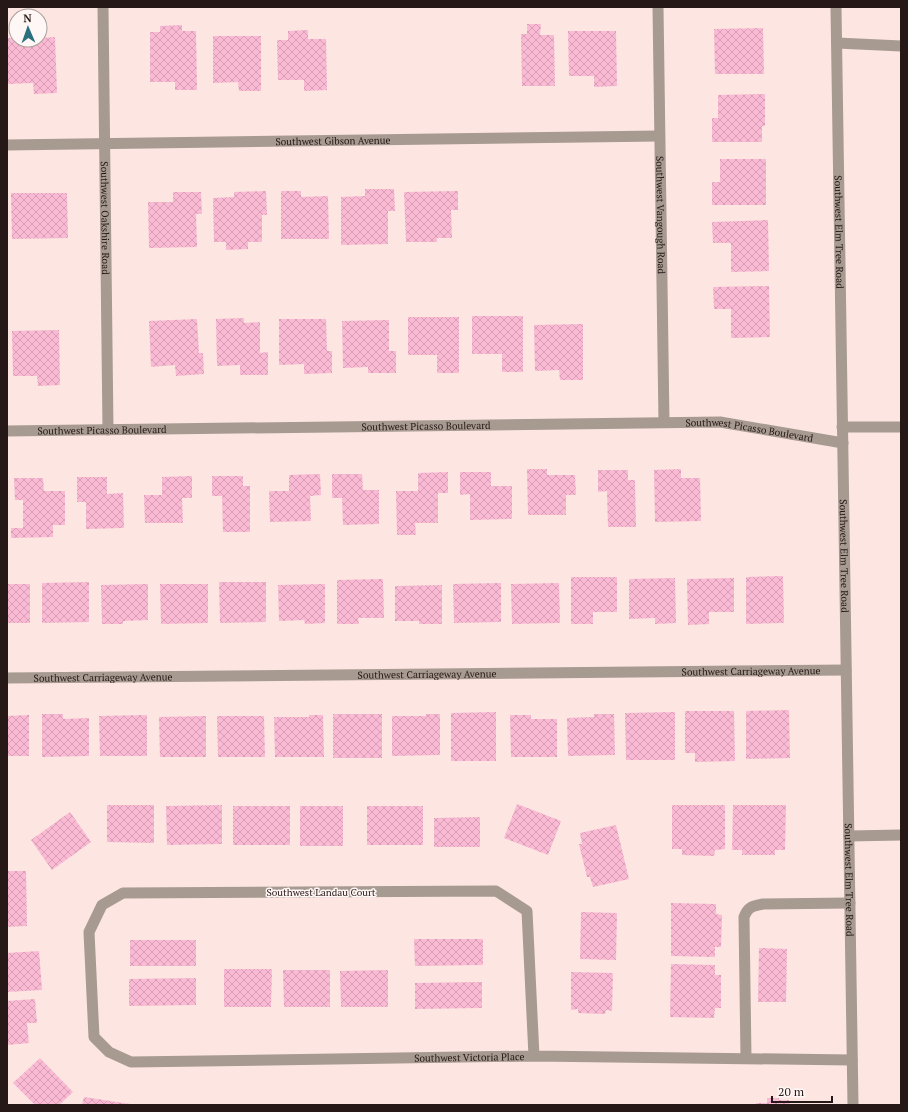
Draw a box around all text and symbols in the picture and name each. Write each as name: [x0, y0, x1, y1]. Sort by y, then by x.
north arrow: [8, 8, 48, 48]
text: N: [23, 11, 33, 25]
street label: Southwest Gibson Avenue: [275, 134, 391, 148]
street label: Southwest Vangough Road: [653, 156, 668, 275]
street label: Southwest Oakshire Road: [98, 161, 112, 275]
street label: Southwest Elm Tree Road: [832, 175, 846, 289]
street label: Southwest Picasso Boulevard: [685, 416, 815, 445]
street label: Southwest Picasso Boulevard: [361, 419, 491, 434]
street label: Southwest Picasso Boulevard: [37, 423, 167, 438]
street label: Southwest Elm Tree Road: [837, 499, 851, 613]
street label: Southwest Carriageway Avenue: [681, 664, 821, 679]
street label: Southwest Carriageway Avenue: [357, 667, 497, 682]
street label: Southwest Carriageway Avenue: [33, 670, 173, 685]
street label: Southwest Elm Tree Road: [842, 823, 856, 937]
street label: Southwest Landau Court: [266, 886, 376, 899]
street label: Southwest Victoria Place: [414, 1050, 525, 1065]
scale bar: [772, 1078, 832, 1104]
text: 20 m: [778, 1084, 805, 1099]

